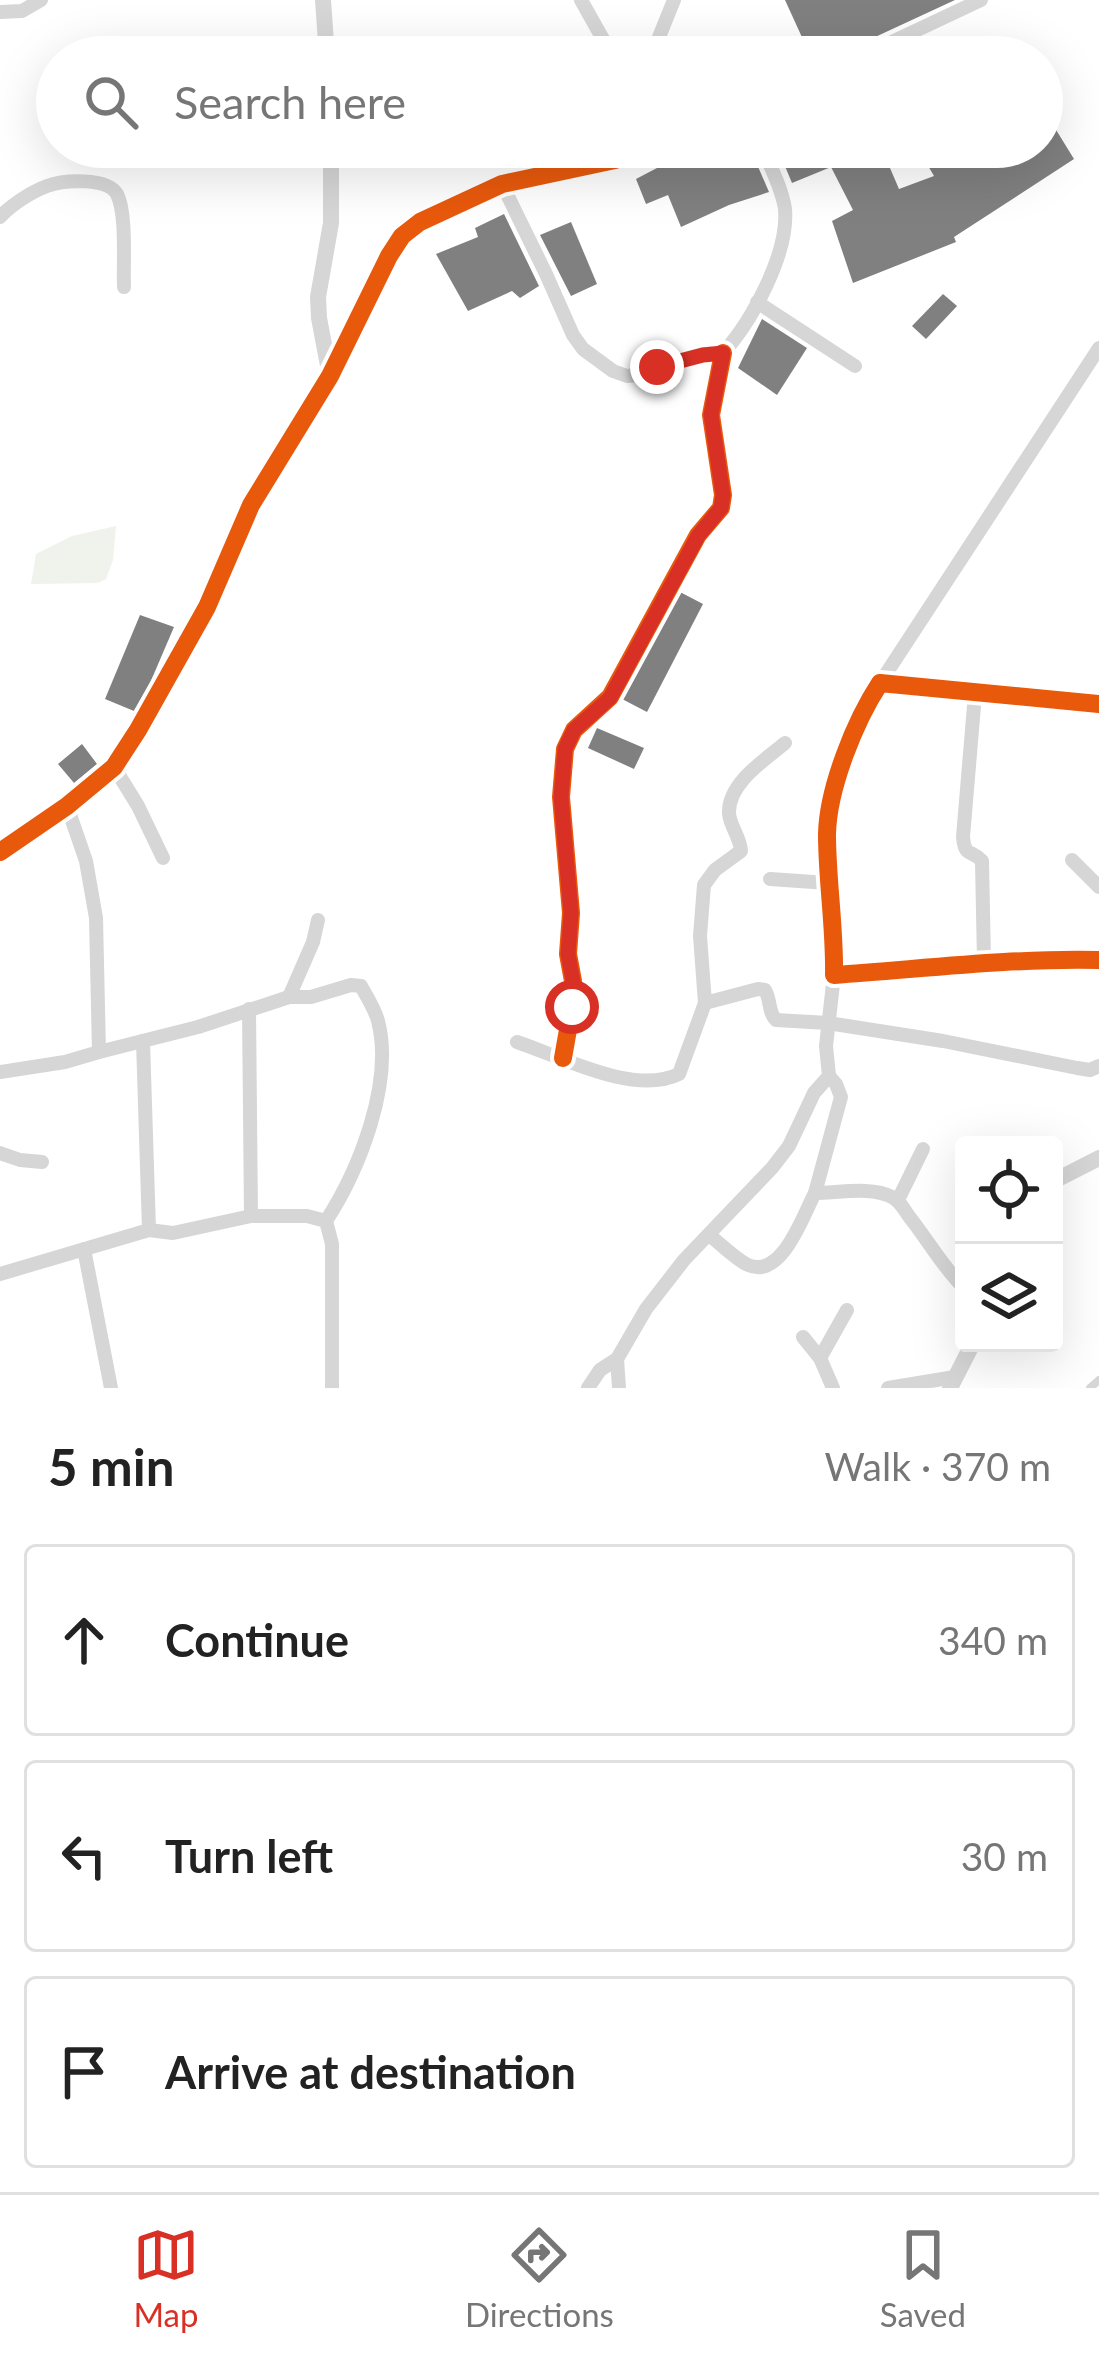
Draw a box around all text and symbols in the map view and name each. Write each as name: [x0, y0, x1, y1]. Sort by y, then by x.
search box: [36, 36, 1063, 168]
icon: search: [78, 69, 144, 135]
text: Search here: [174, 75, 406, 129]
route end: [630, 340, 684, 394]
route start: [545, 980, 599, 1034]
map controls: [955, 1136, 1063, 1352]
button: locate: [955, 1136, 1063, 1244]
button: layers: [955, 1244, 1063, 1352]
text: 5 min: [48, 1436, 174, 1497]
text: Walk · 370 m: [824, 1443, 1051, 1489]
icon: ahead: [51, 1607, 117, 1673]
text: Continue: [165, 1613, 349, 1667]
text: 340 m: [938, 1617, 1048, 1663]
icon: left: [51, 1823, 117, 1889]
text: Turn left: [165, 1829, 333, 1883]
text: 30 m: [961, 1833, 1048, 1879]
icon: arrive: [51, 2039, 117, 2105]
text: Arrive at destination: [165, 2045, 576, 2099]
tab: Map: [133, 2222, 199, 2334]
tab: Directions: [465, 2222, 614, 2334]
tab: Saved: [880, 2222, 966, 2334]

